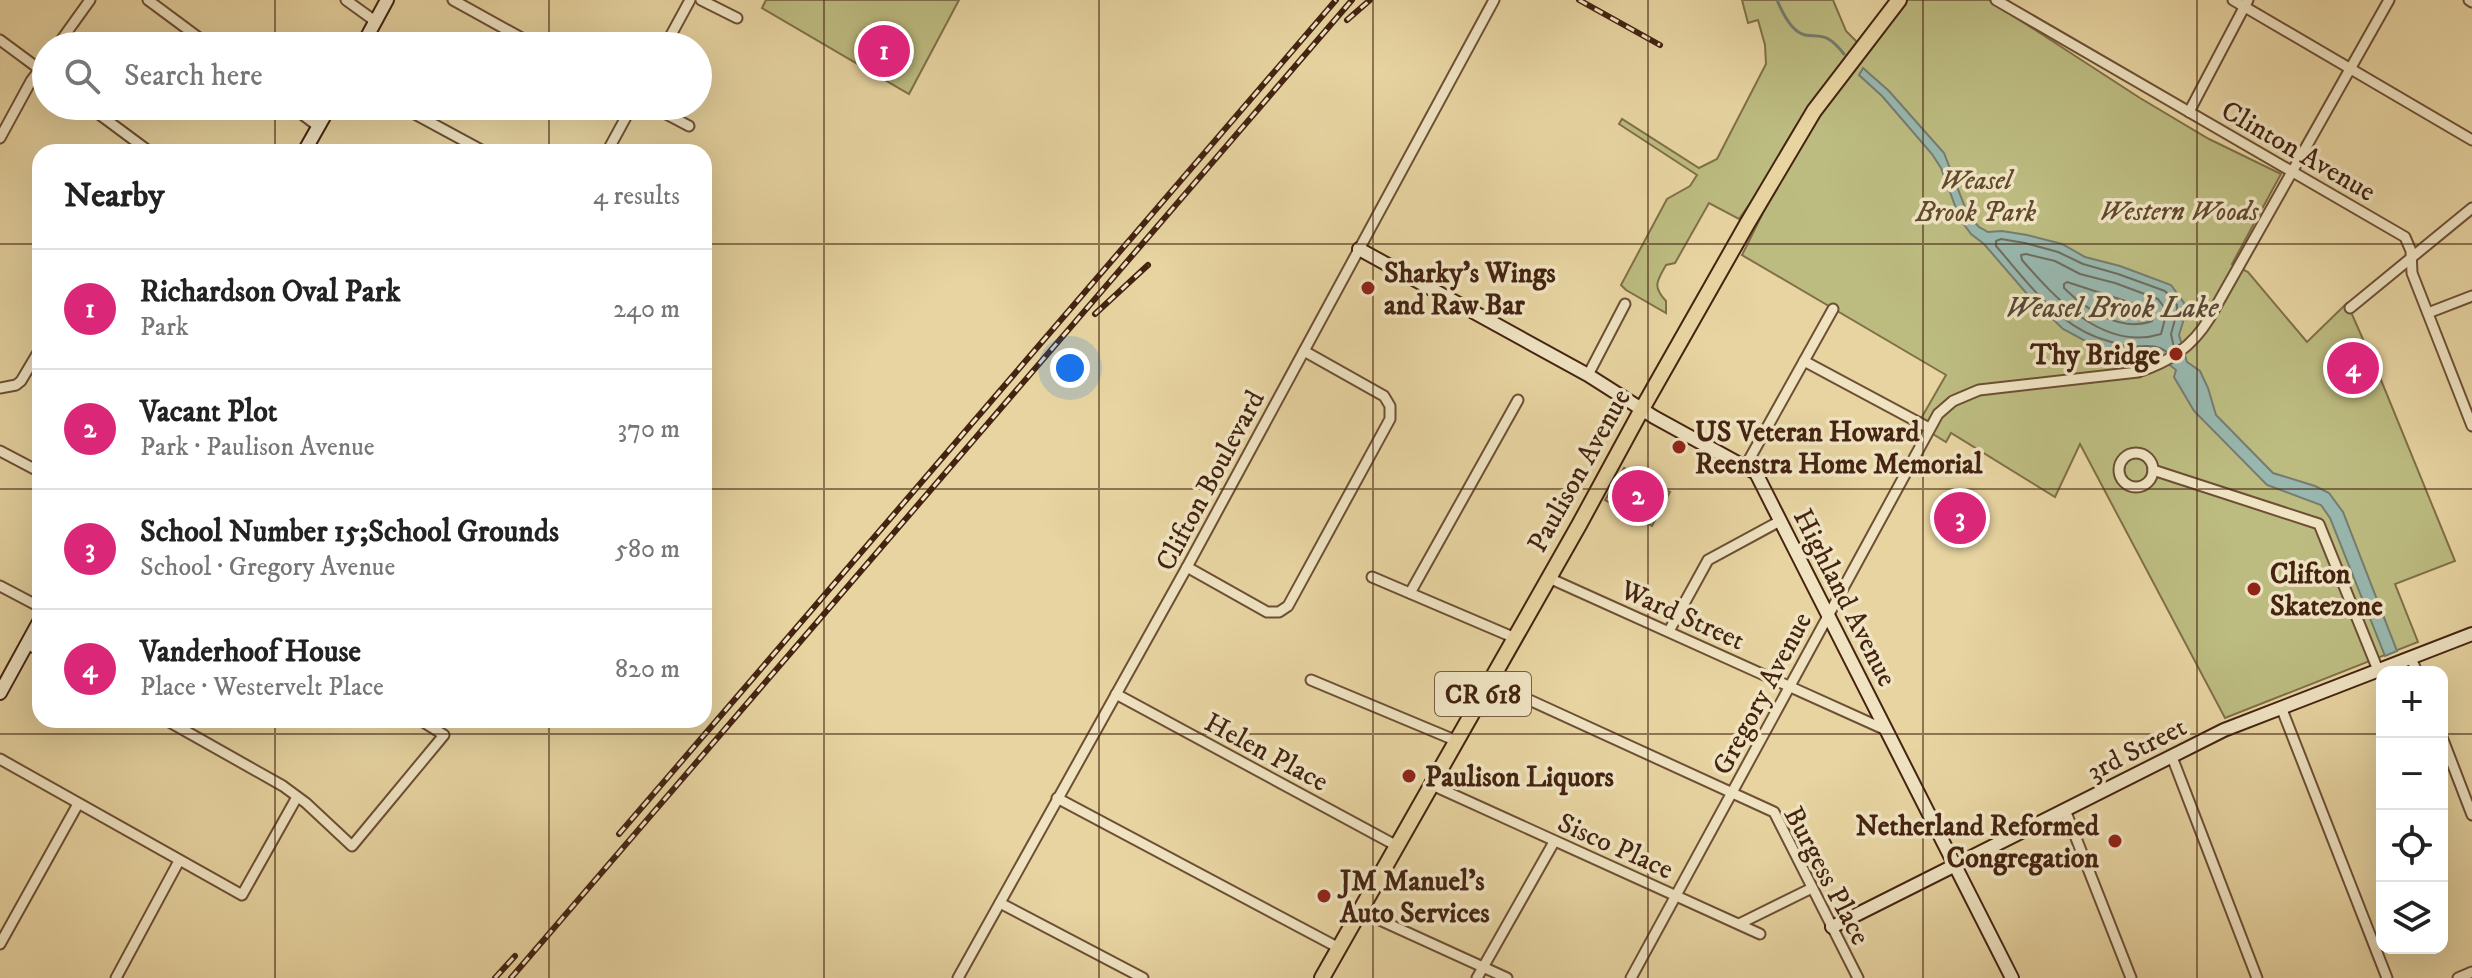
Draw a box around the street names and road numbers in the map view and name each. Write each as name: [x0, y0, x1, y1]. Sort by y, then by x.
street label: Clinton Avenue: [2215, 93, 2382, 210]
street label: Paulison Avenue: [1520, 383, 1639, 559]
street label: Clifton Boulevard: [1148, 384, 1273, 577]
street label: Highland Avenue: [1785, 503, 1904, 692]
street label: Ward Street: [1614, 572, 1750, 658]
street label: Gregory Avenue: [1705, 606, 1820, 781]
road number: CR 618: [1435, 672, 1531, 716]
street label: Helen Place: [1198, 705, 1334, 800]
street label: 3rd Street: [2081, 709, 2192, 789]
street label: Burgess Place: [1776, 801, 1878, 951]
street label: Sisco Place: [1552, 805, 1679, 887]

